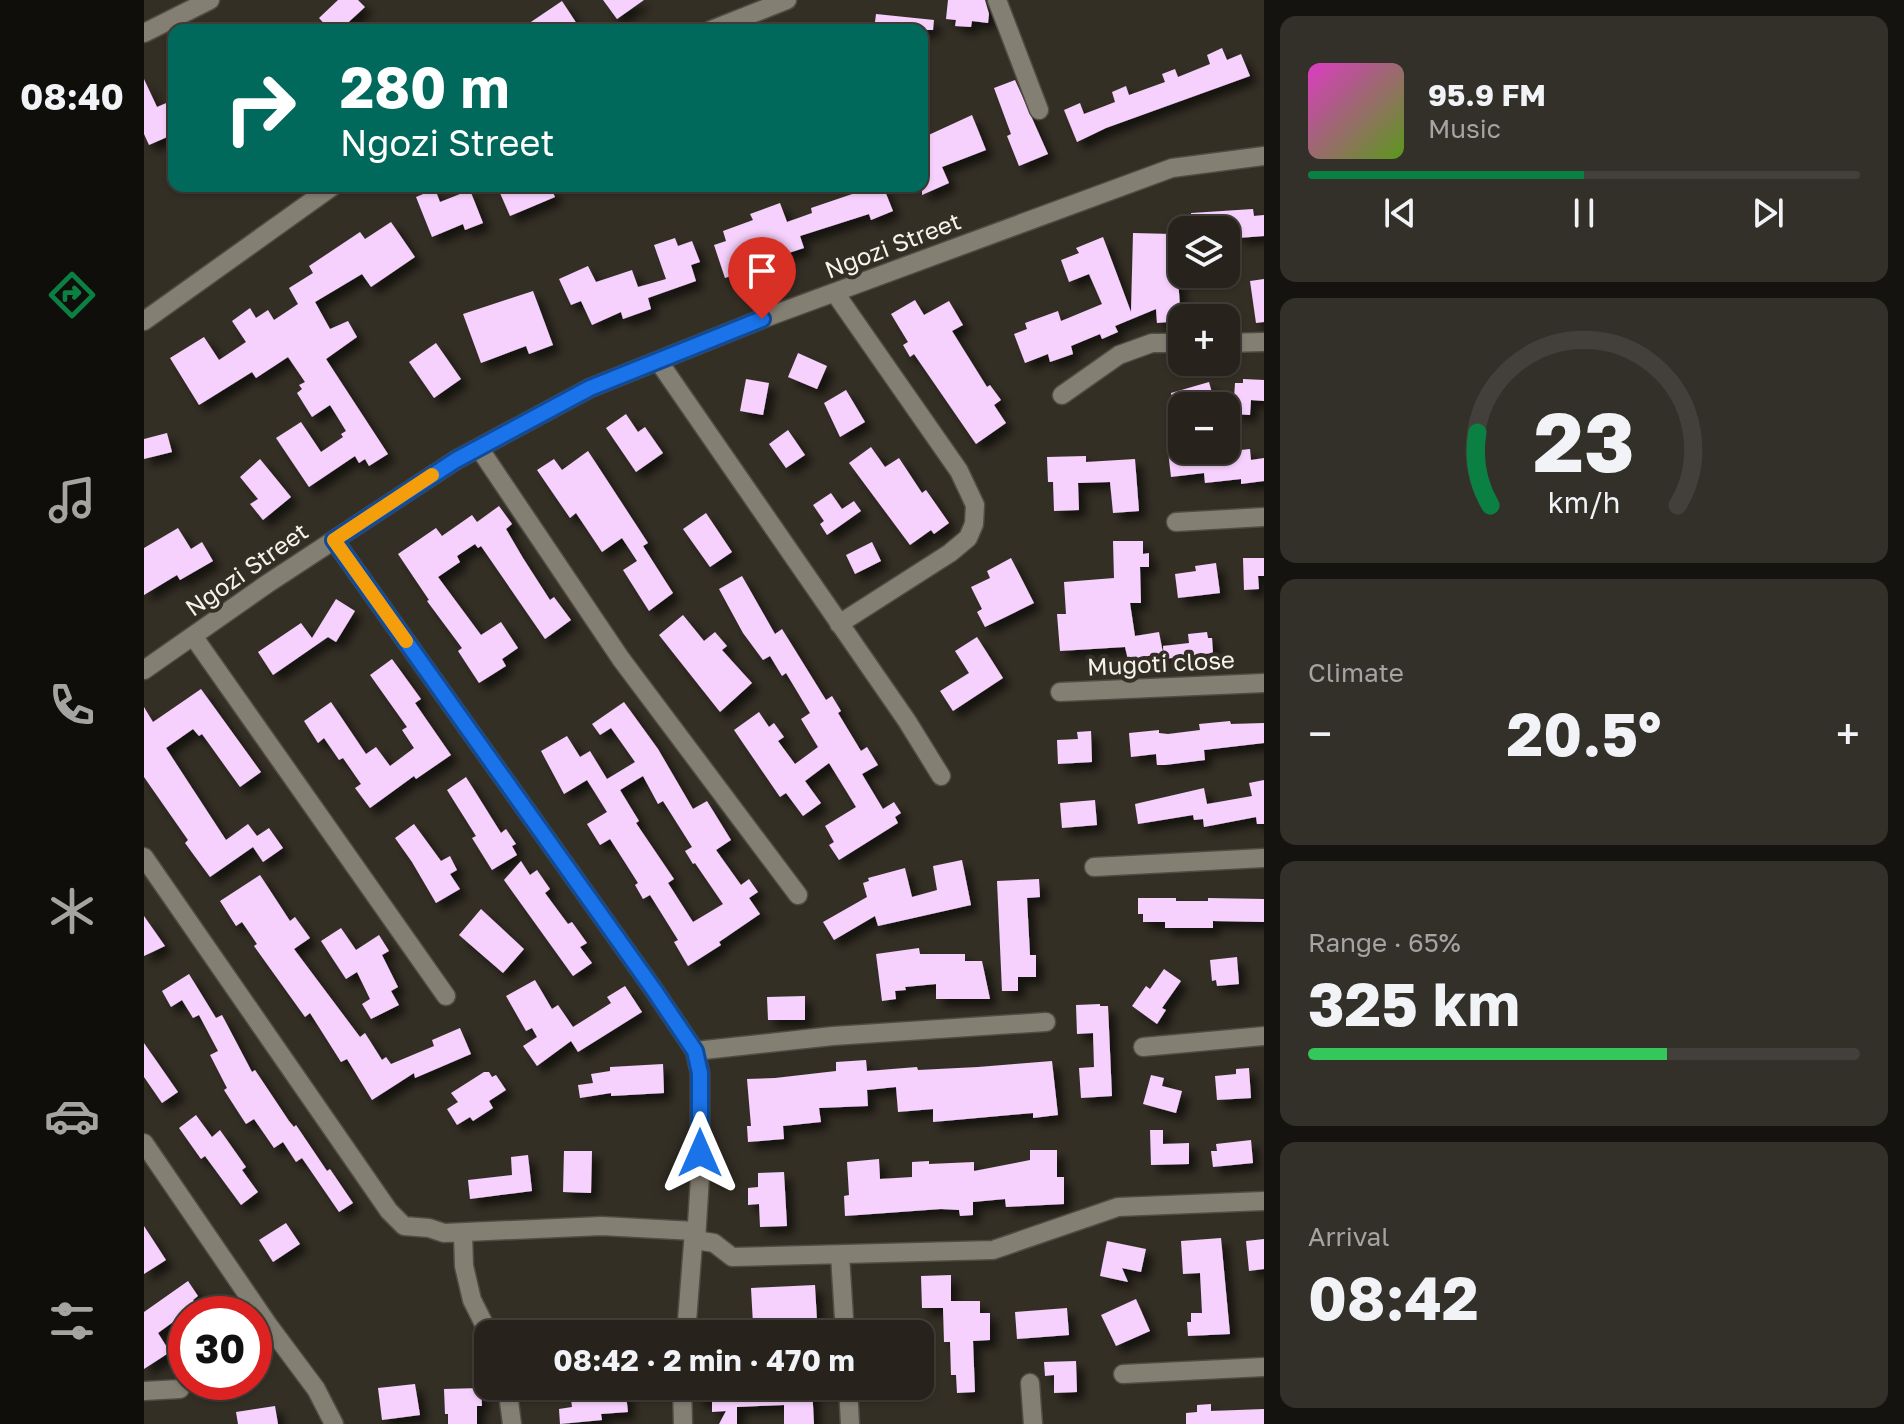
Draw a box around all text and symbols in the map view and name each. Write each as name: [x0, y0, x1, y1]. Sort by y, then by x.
text: 280 m: [340, 53, 509, 120]
icon: right: [208, 56, 312, 160]
text: 08:40: [20, 75, 124, 118]
text: 95.9 FM: [1428, 77, 1546, 113]
text: Music: [1428, 113, 1501, 144]
text: Ngozi Street: [340, 121, 555, 164]
icon: previous: [1378, 191, 1422, 235]
icon: pause: [1562, 191, 1606, 235]
icon: next: [1746, 191, 1790, 235]
street label: Ngozi Street: [820, 205, 964, 284]
map controls: [1168, 216, 1240, 464]
button: layers: [1168, 216, 1240, 288]
pin: [728, 237, 796, 319]
icon: arrive: [740, 249, 784, 293]
icon: directions: [44, 267, 100, 323]
button: +: [1168, 304, 1240, 376]
text: 23: [1533, 390, 1635, 490]
button: −: [1168, 392, 1240, 464]
icon: music: [44, 472, 100, 528]
text: km/h: [1548, 486, 1620, 520]
street label: Ngozi Street: [179, 516, 313, 622]
street label: Mugoti close: [1086, 644, 1236, 681]
text: Climate: [1308, 657, 1404, 688]
icon: phone: [44, 677, 100, 733]
text: 20.5°: [1507, 697, 1661, 769]
text: −: [1308, 707, 1332, 760]
text: +: [1836, 707, 1860, 760]
icon: climate: [44, 883, 100, 939]
text: Range · 65%: [1308, 927, 1461, 958]
text: 325 km: [1308, 967, 1520, 1039]
icon: car: [44, 1088, 100, 1144]
position arrow: [658, 1111, 742, 1195]
text: Arrival: [1308, 1221, 1389, 1252]
text: 08:42: [1308, 1261, 1479, 1333]
icon: filters: [44, 1293, 100, 1349]
speed limit sign: 30: [168, 1296, 272, 1400]
text: 08:42 · 2 min · 470 m: [553, 1342, 855, 1378]

